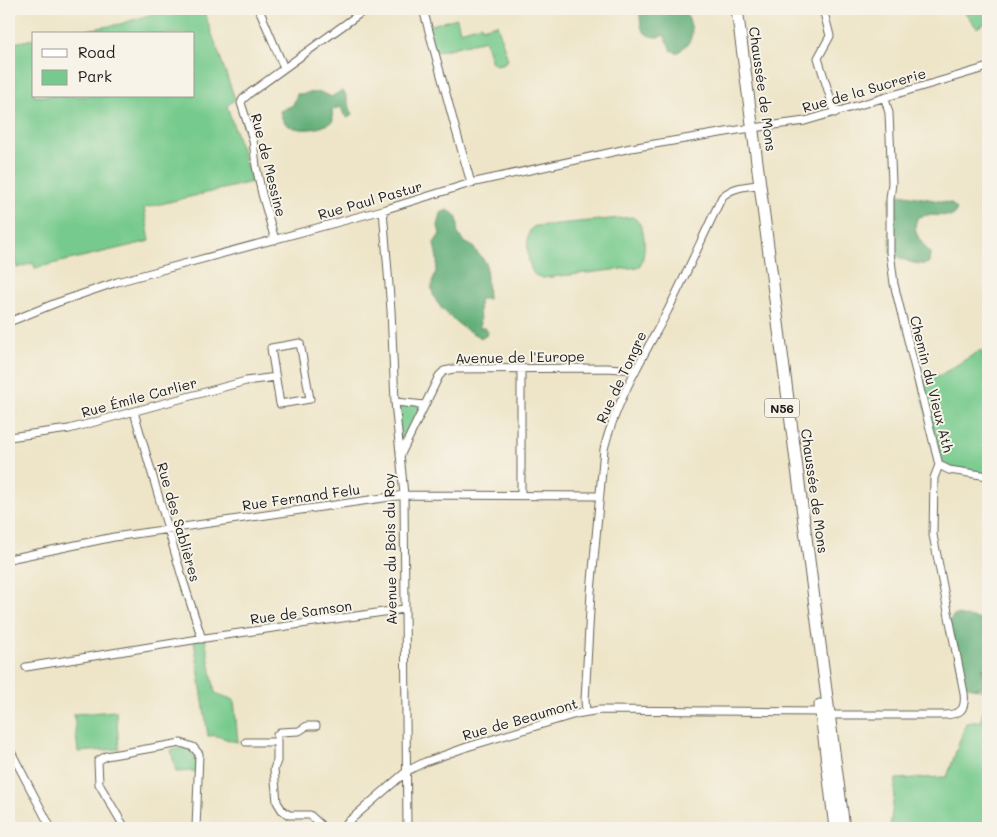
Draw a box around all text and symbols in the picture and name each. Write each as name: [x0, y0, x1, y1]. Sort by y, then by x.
street label: Chaussée de Mons: [745, 25, 781, 153]
legend: [32, 32, 195, 98]
text: Road: [78, 42, 115, 62]
street label: Rue de la Sucrerie: [800, 63, 928, 117]
text: Park: [78, 66, 112, 86]
street label: Rue de Messine: [247, 111, 291, 219]
street label: Rue Paul Pastur: [316, 176, 424, 224]
street label: Chemin du Vieux Ath: [906, 314, 958, 454]
street label: Rue de Tongre: [591, 328, 651, 426]
street label: Avenue de l'Europe: [455, 346, 585, 368]
street label: Rue Émile Carlier: [79, 372, 199, 422]
road number: N56: [764, 398, 800, 418]
street label: Chaussée de Mons: [797, 427, 833, 555]
street label: Rue des Sablières: [153, 460, 205, 584]
street label: Avenue du Bois du Roy: [379, 473, 401, 625]
street label: Rue Fernand Felu: [241, 479, 361, 515]
street label: Rue de Samson: [249, 595, 353, 629]
street label: Rue de Beaumont: [460, 693, 580, 745]

